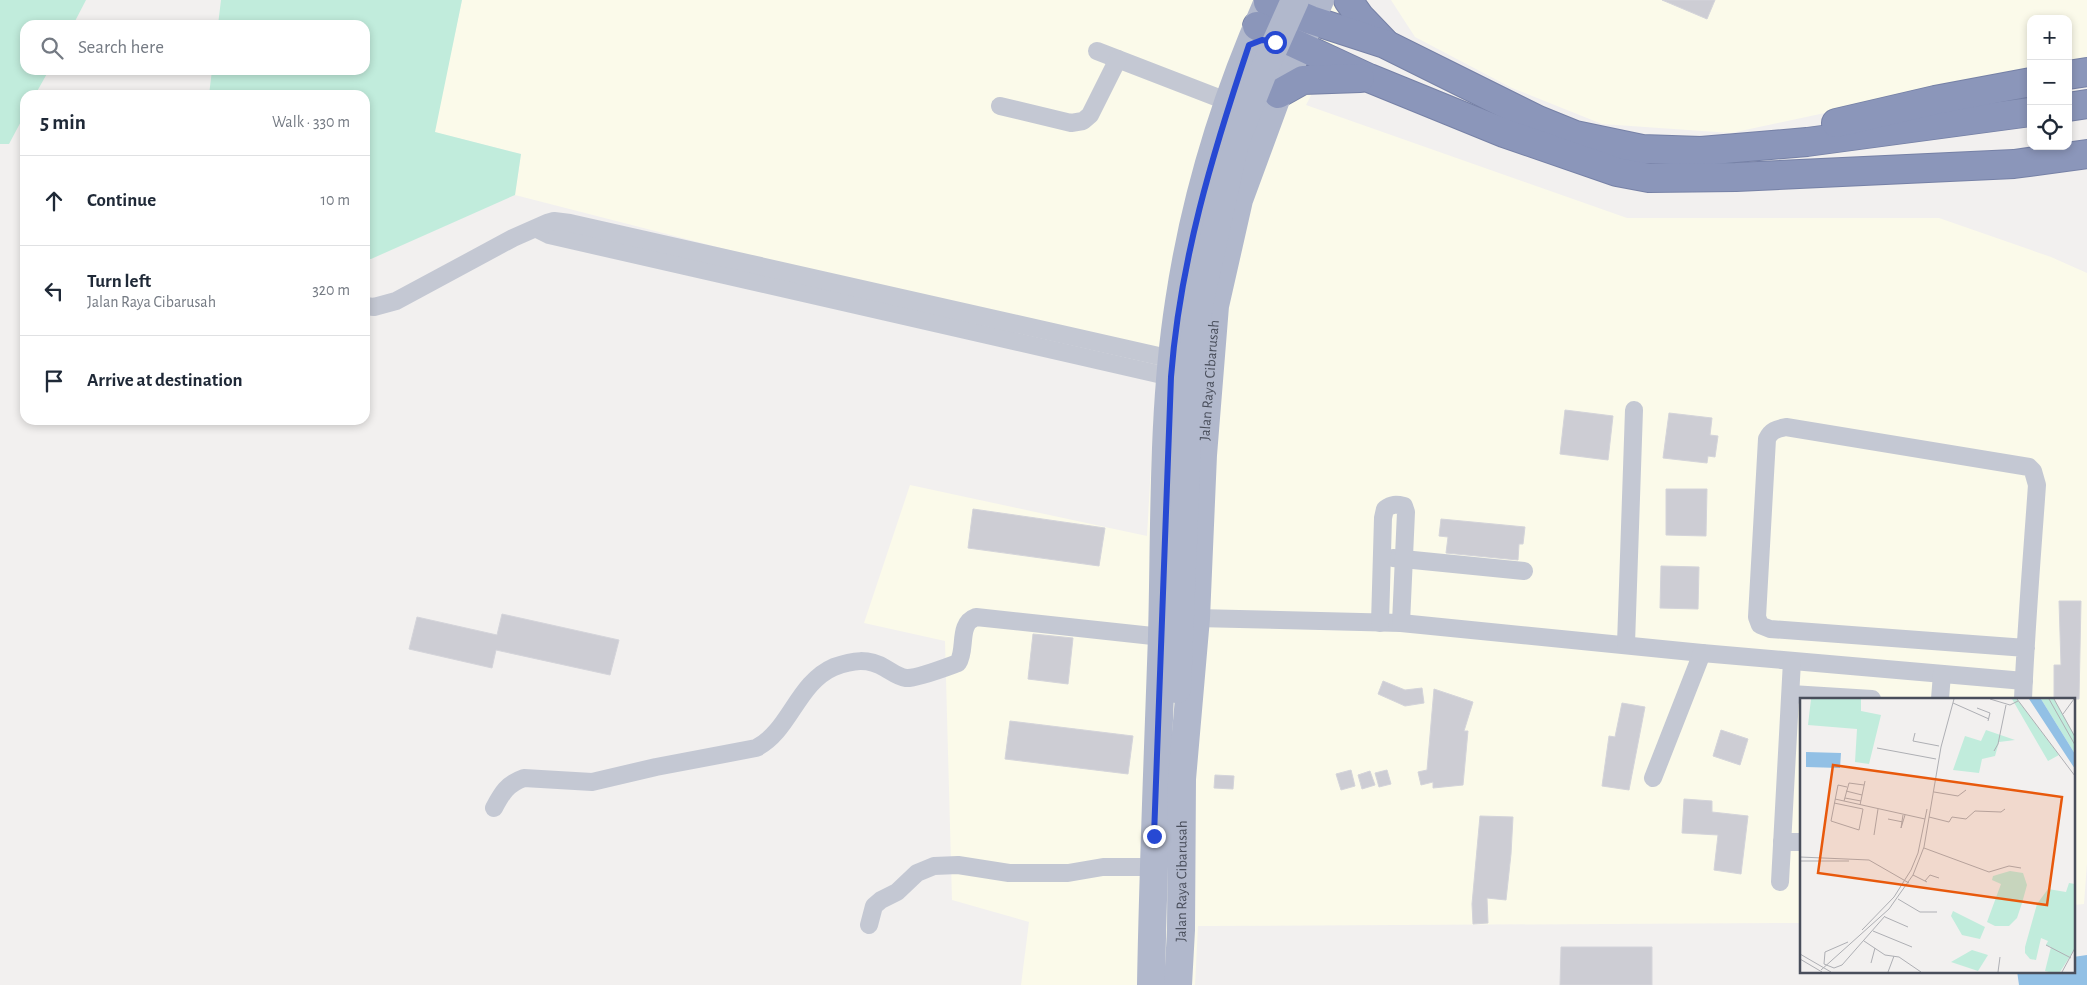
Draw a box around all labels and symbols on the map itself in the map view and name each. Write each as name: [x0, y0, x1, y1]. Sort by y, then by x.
route start: [1264, 31, 1287, 54]
street label: Jalan Raya Cibarusah: [1197, 319, 1221, 441]
inset map: [1800, 698, 2074, 972]
street label: Jalan Raya Cibarusah: [1173, 820, 1189, 942]
route end: [1143, 825, 1166, 848]

